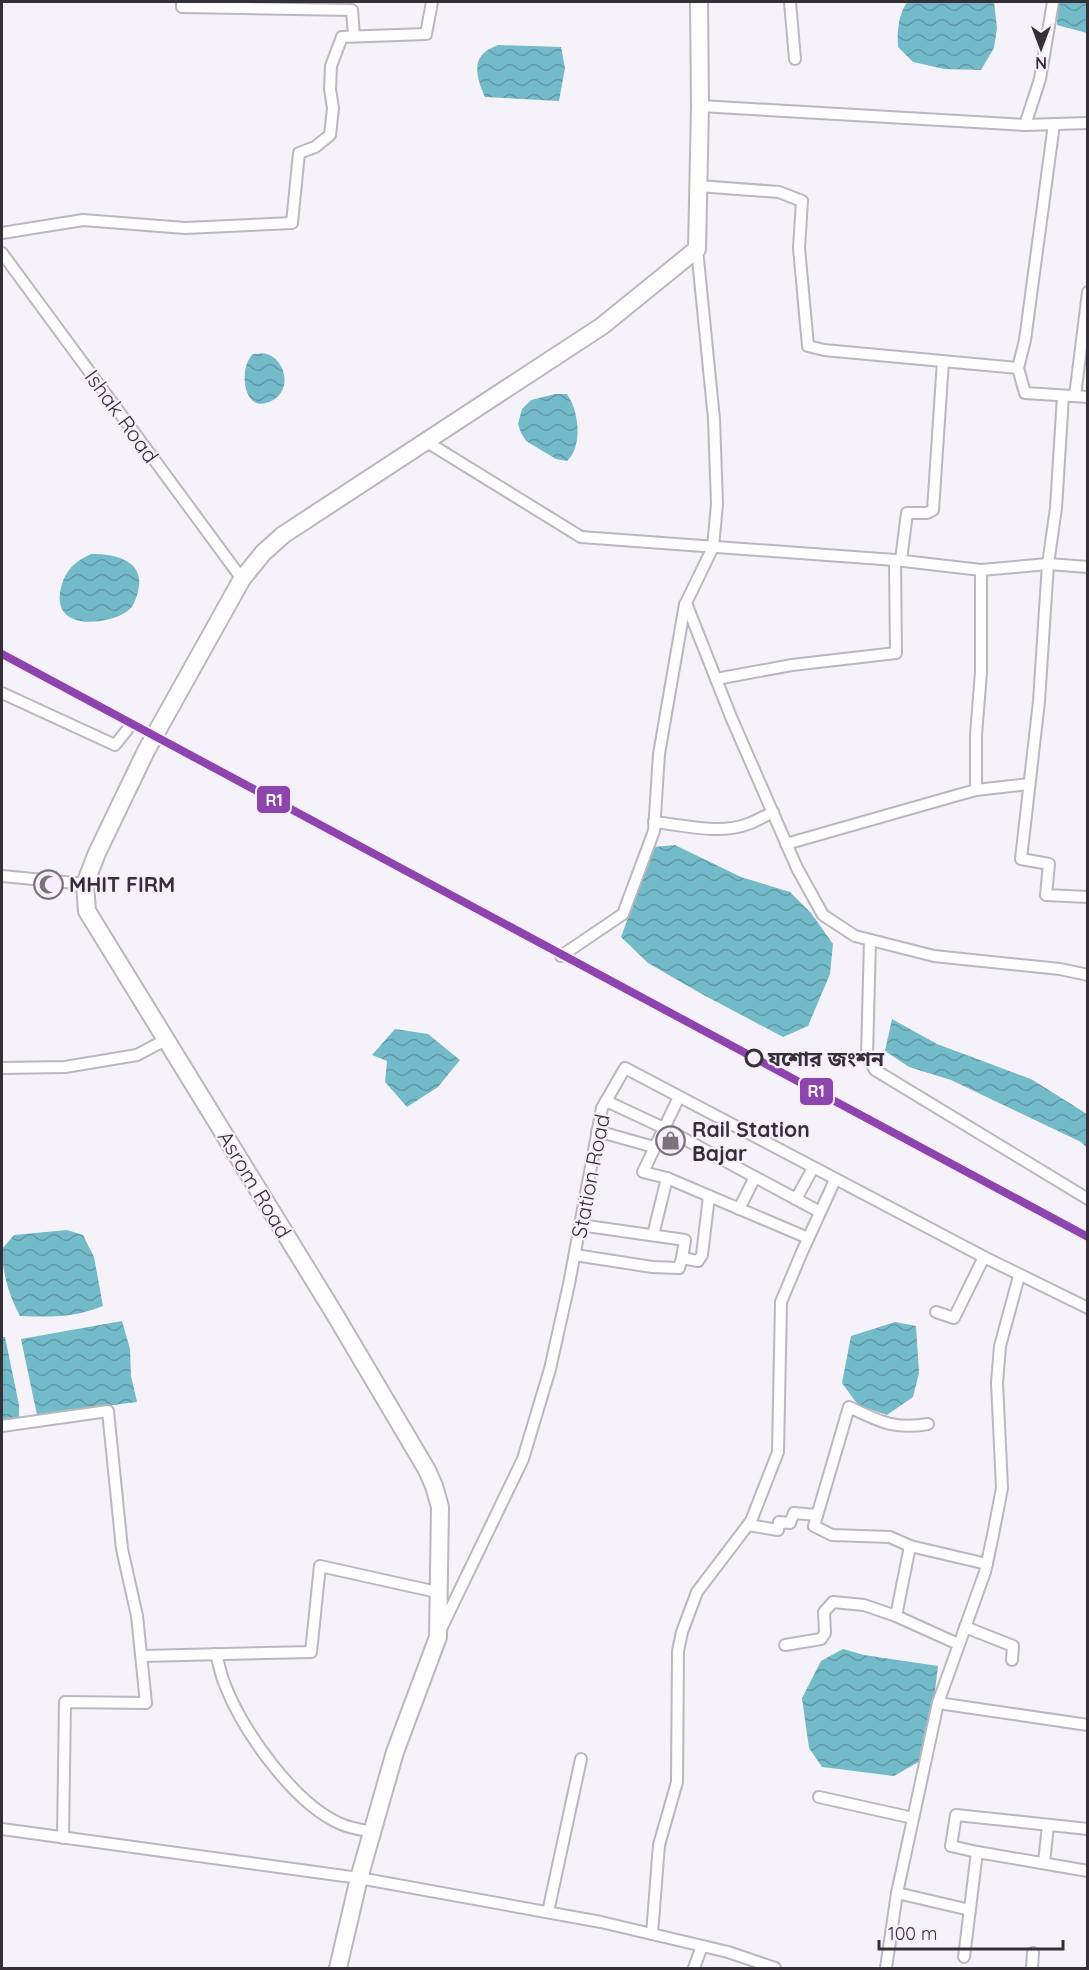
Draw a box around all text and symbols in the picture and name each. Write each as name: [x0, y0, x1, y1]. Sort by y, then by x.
north arrow: [1011, 18, 1071, 78]
text: N: [1035, 53, 1047, 73]
street label: Ishak Road: [79, 364, 165, 468]
line badge: R1: [256, 785, 291, 814]
text: R1: [265, 790, 283, 810]
mosque icon: MHIT FIRM: [32, 868, 64, 900]
place label: MHIT FIRM: [69, 871, 175, 897]
place label: যশোর জংশন: [767, 1045, 885, 1071]
marker: যশোর জংশন: [745, 1049, 763, 1067]
line badge: R1: [799, 1077, 834, 1106]
text: R1: [807, 1081, 825, 1101]
street label: Station Road: [565, 1112, 615, 1240]
place label: Rail Station Bajar: [692, 1116, 810, 1166]
shop icon: Rail Station Bajar: [655, 1125, 687, 1157]
street label: Asrom Road: [213, 1126, 297, 1242]
scale bar: [879, 1913, 1064, 1951]
text: 100 m: [888, 1922, 937, 1945]

